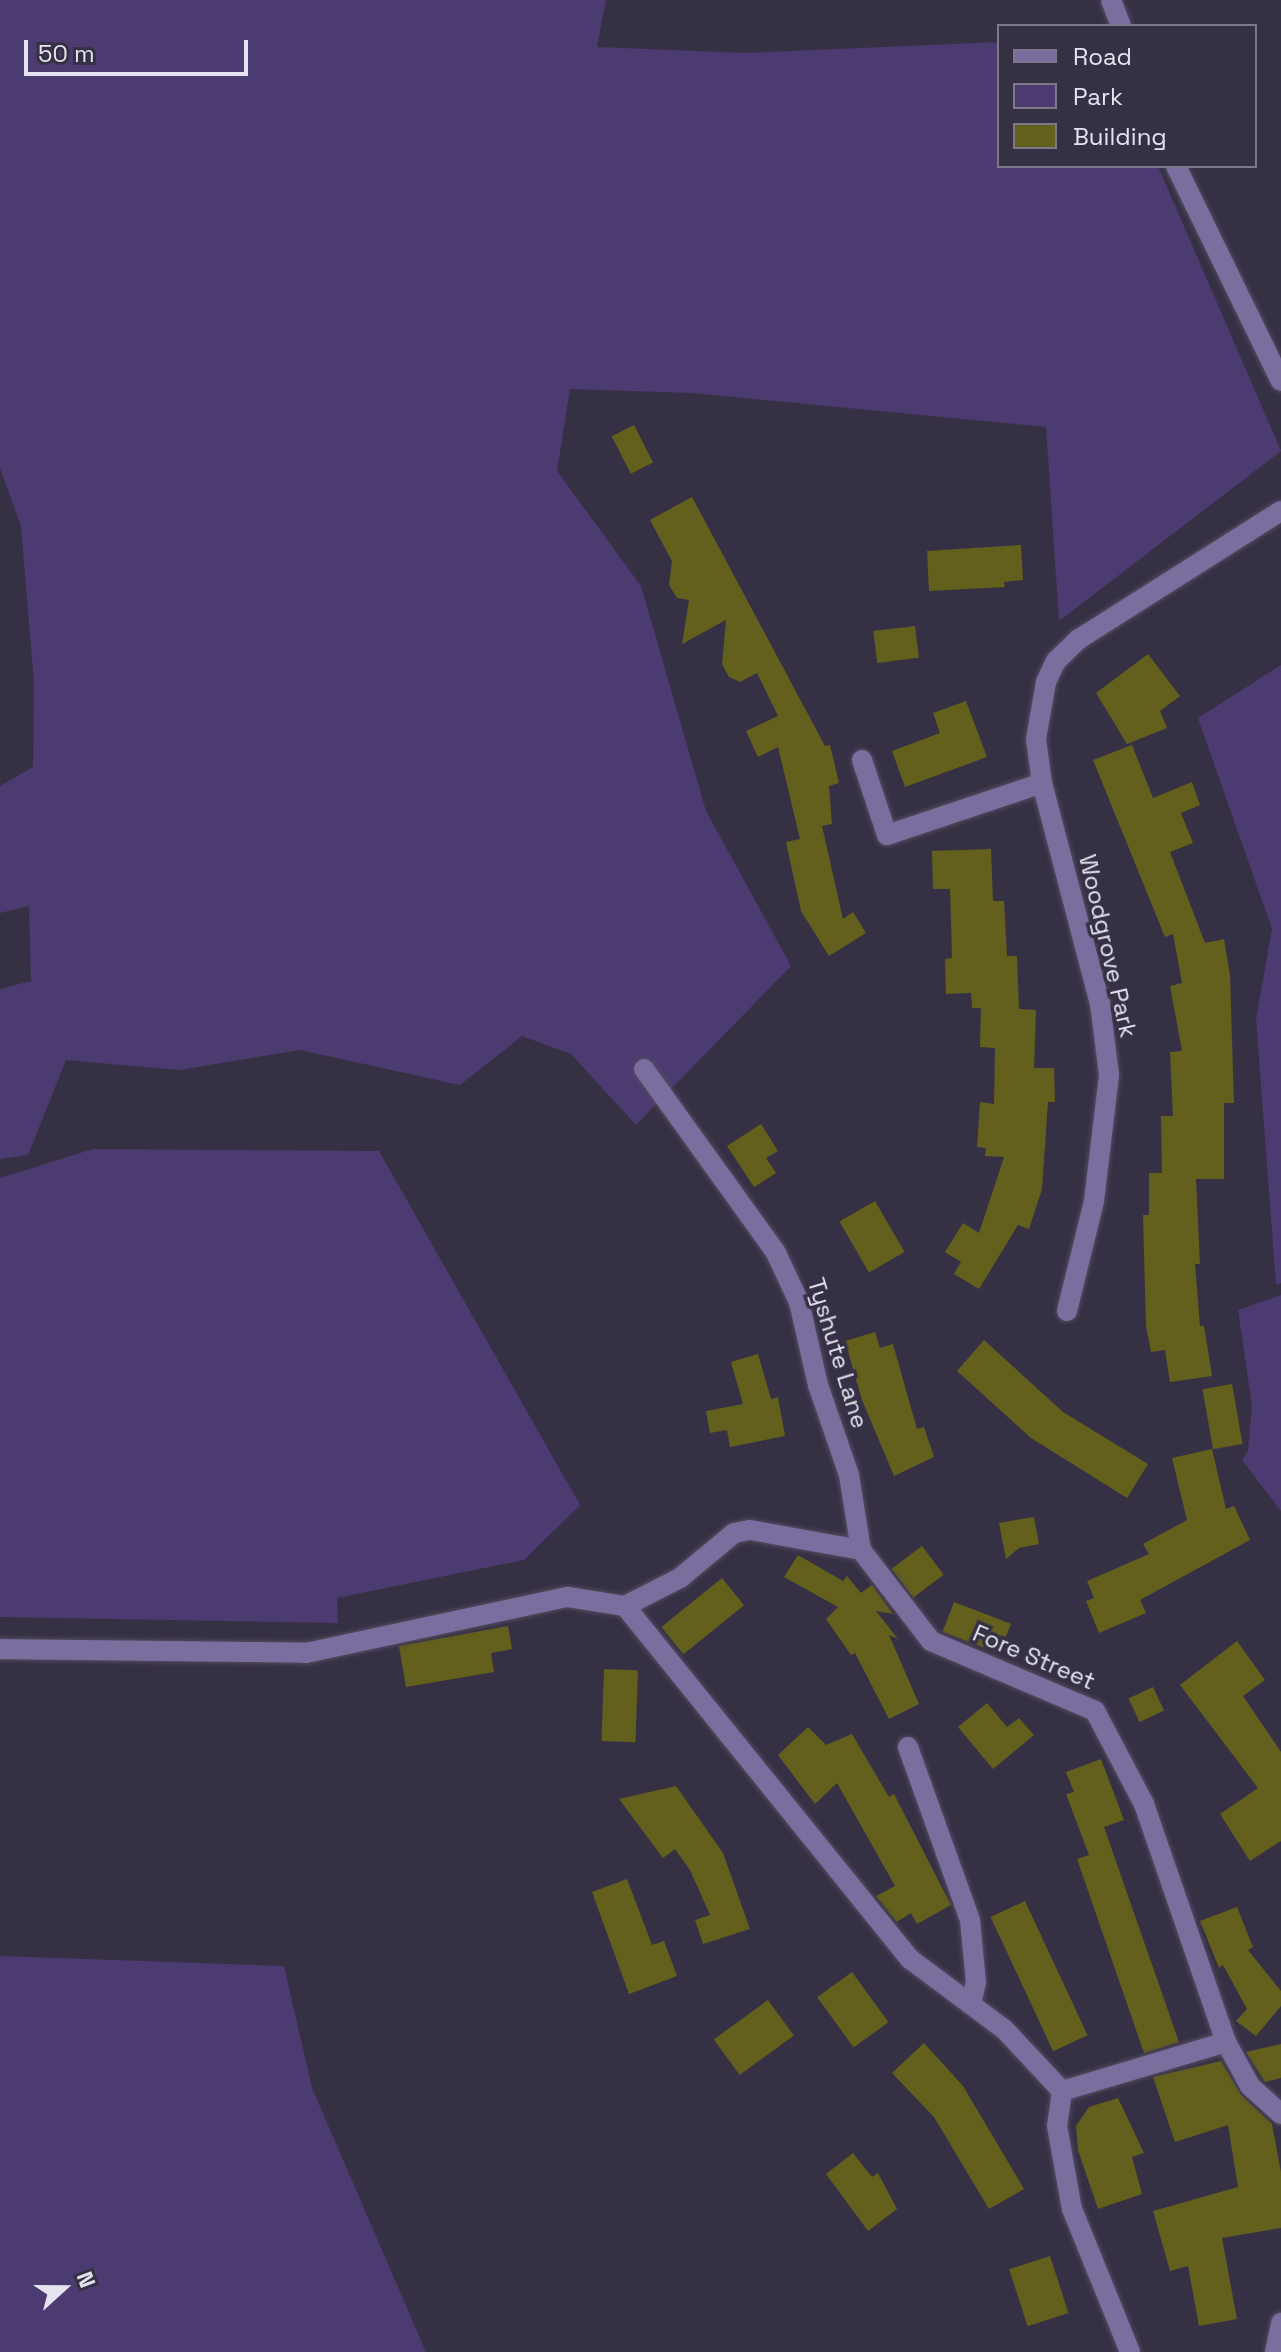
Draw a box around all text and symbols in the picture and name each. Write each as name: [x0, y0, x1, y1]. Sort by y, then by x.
scale bar: [28, 24, 252, 74]
legend: [997, 24, 1257, 168]
text: 50 m: [38, 38, 95, 69]
text: Road: [1073, 41, 1132, 72]
text: Park: [1073, 81, 1123, 112]
text: Building: [1073, 121, 1167, 152]
street label: Woodgrove Park: [1073, 852, 1143, 1040]
street label: Tyshute Lane: [801, 1274, 875, 1432]
street label: Fore Street: [969, 1618, 1099, 1696]
north arrow: [24, 2248, 104, 2328]
text: N: [71, 2267, 102, 2291]

